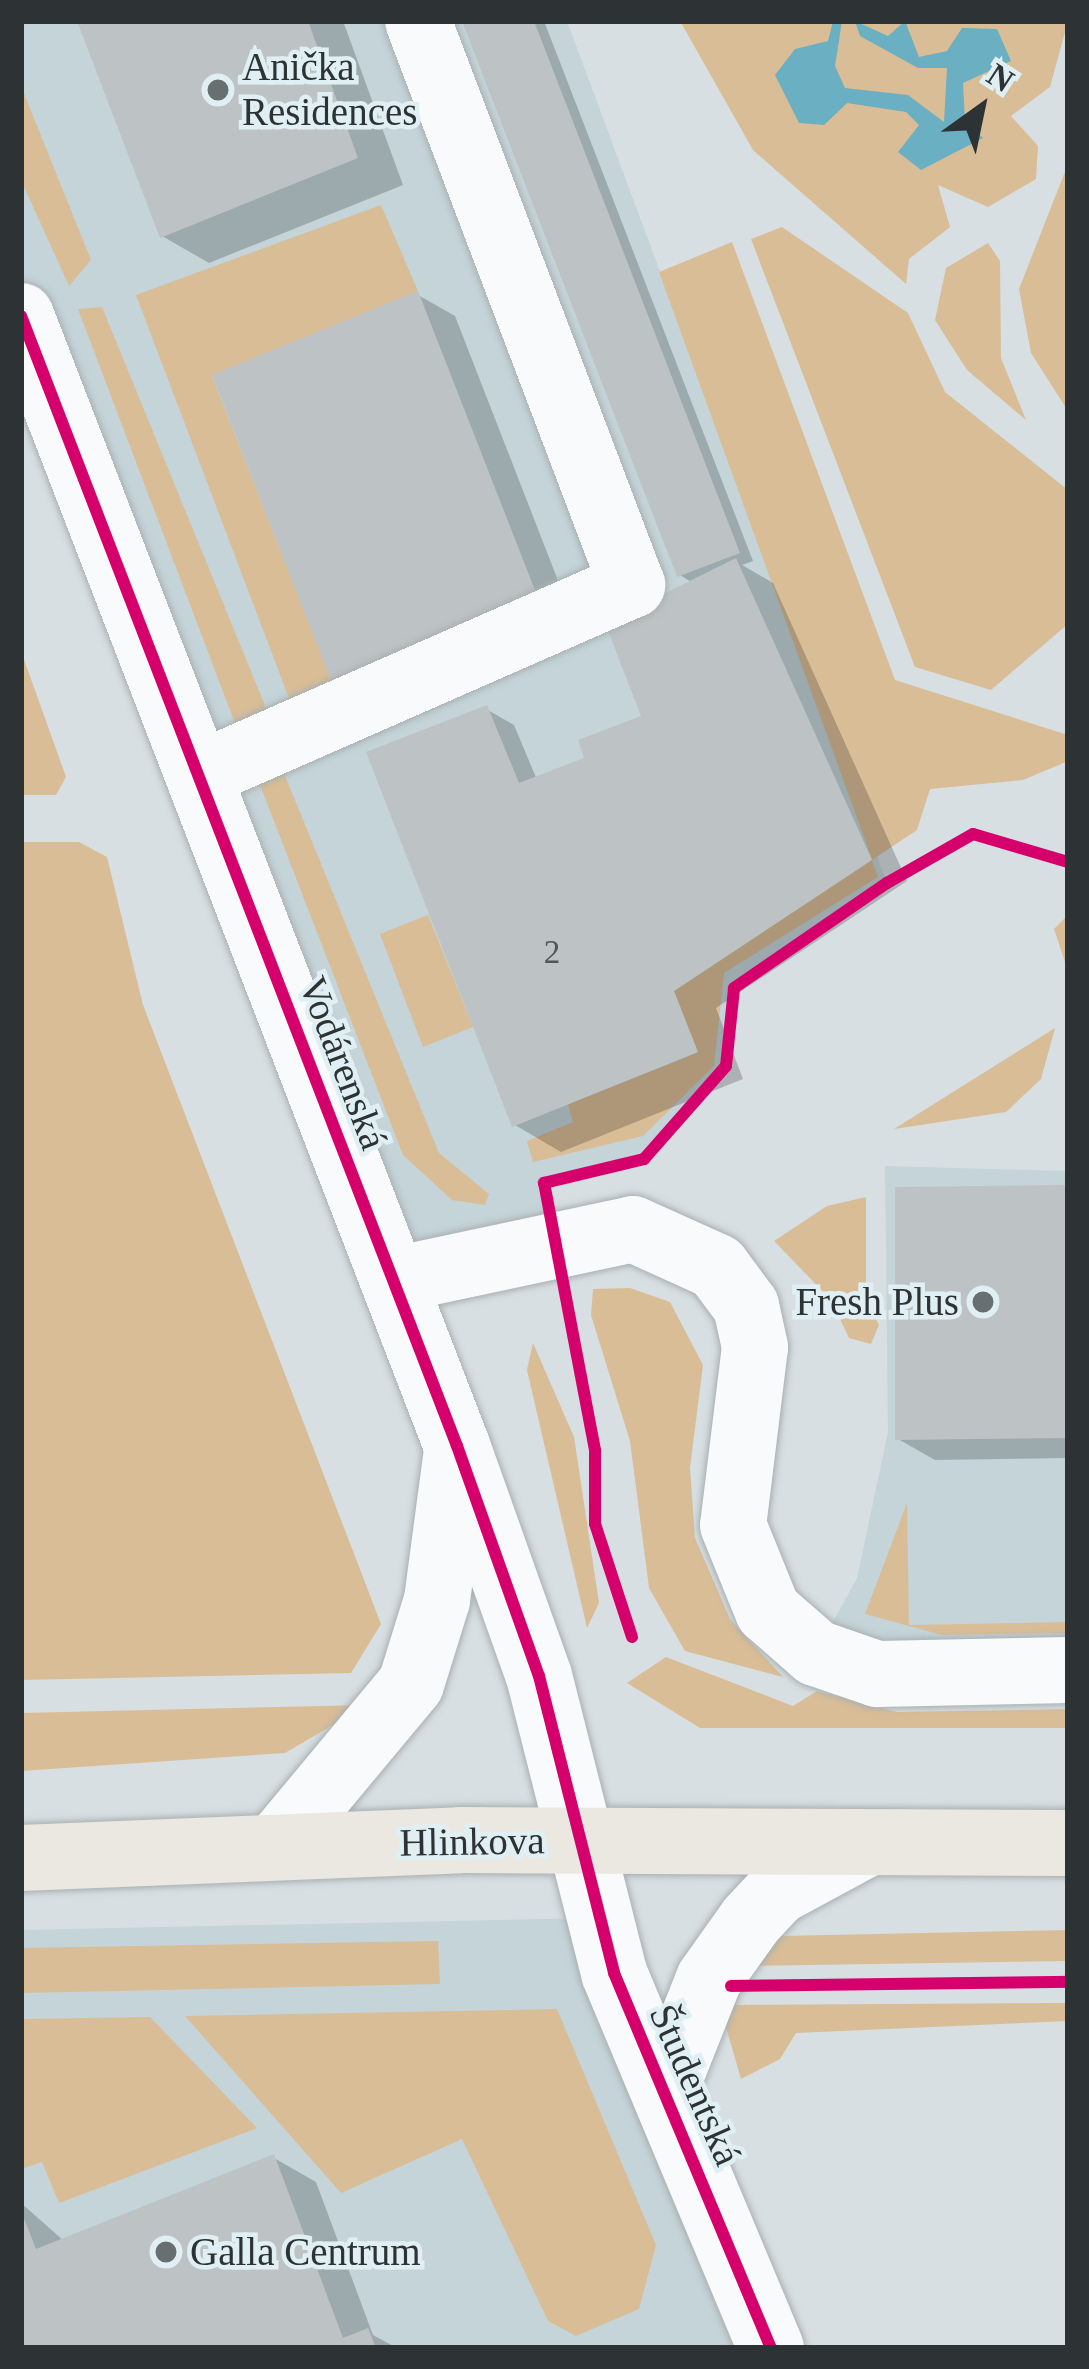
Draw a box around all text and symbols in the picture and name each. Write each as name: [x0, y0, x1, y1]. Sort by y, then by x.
place label: Anička Residences: [242, 45, 417, 136]
north arrow: [921, 48, 1041, 168]
text: N: [981, 56, 1020, 99]
marker: Anička Residences: [205, 77, 231, 103]
house number: 2: [544, 933, 560, 973]
street label: Vodárenská: [289, 970, 397, 1156]
place label: Fresh Plus: [795, 1279, 959, 1325]
marker: Fresh Plus: [970, 1289, 996, 1315]
street label: Hlinkova: [399, 1817, 545, 1867]
street label: Študentská: [639, 1997, 751, 2173]
place label: Galla Centrum: [190, 2229, 421, 2275]
marker: Galla Centrum: [153, 2239, 179, 2265]

